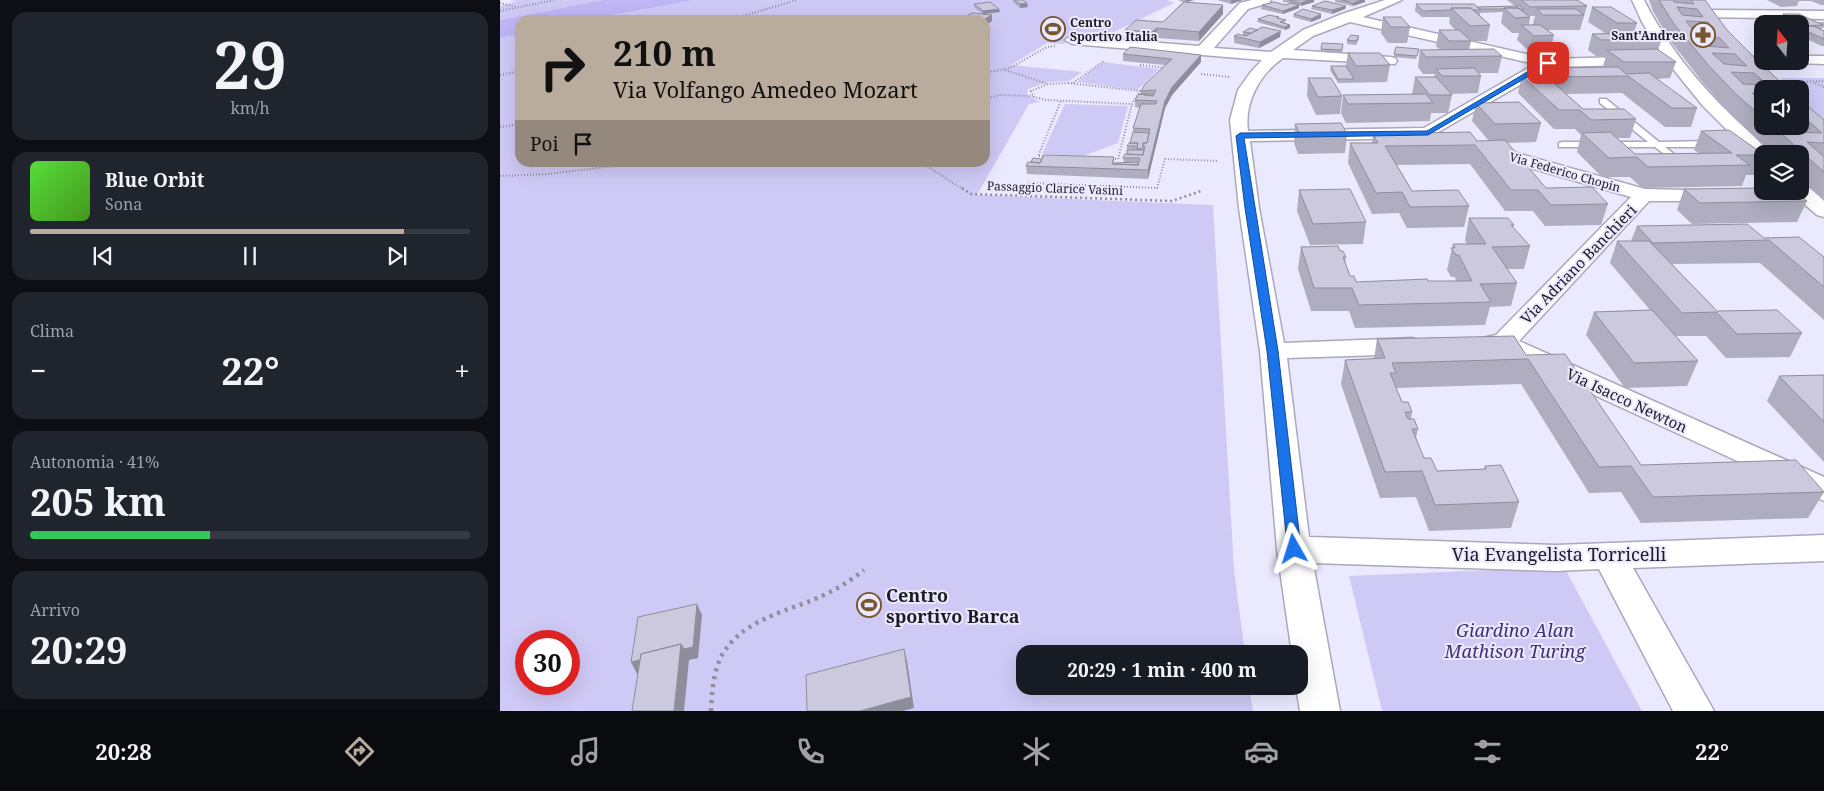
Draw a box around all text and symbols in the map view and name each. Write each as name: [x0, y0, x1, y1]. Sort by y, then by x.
place label: Centro Sportivo Italia: [1070, 14, 1158, 45]
north arrow: [1754, 15, 1809, 70]
map controls: [1754, 15, 1809, 200]
sports icon: Centro Sportivo Italia: [1040, 16, 1066, 42]
text: 29: [213, 20, 287, 108]
pharmacy icon: Sant'Andrea: [1690, 22, 1716, 48]
place label: Sant'Andrea: [1611, 27, 1686, 44]
text: 210 m: [613, 29, 716, 76]
icon: right: [530, 35, 595, 100]
pin: [1527, 42, 1569, 84]
icon: arrive: [1534, 49, 1562, 77]
text: Via Volfango Amedeo Mozart: [613, 74, 918, 104]
button: sound: [1754, 80, 1809, 135]
text: km/h: [230, 97, 270, 119]
icon: arrive: [569, 130, 597, 158]
text: Poi: [530, 131, 559, 157]
button: layers: [1754, 145, 1809, 200]
street label: Via Federico Chopin: [1507, 148, 1623, 196]
text: Blue Orbit: [105, 167, 205, 193]
street label: Passaggio Clarice Vasini: [987, 177, 1123, 199]
text: Sona: [105, 193, 142, 215]
street label: Via Adriano Banchieri: [1516, 200, 1640, 328]
icon: previous: [89, 242, 117, 270]
icon: pause: [236, 242, 264, 270]
icon: next: [383, 242, 411, 270]
text: Clima: [30, 320, 74, 342]
text: 22°: [221, 344, 279, 396]
text: −: [30, 351, 46, 389]
text: +: [454, 351, 470, 389]
street label: Via Isacco Newton: [1563, 363, 1691, 437]
text: Autonomia · 41%: [30, 451, 159, 473]
text: 205 km: [30, 475, 166, 527]
position arrow: [1267, 522, 1319, 574]
street label: Via Evangelista Torricelli: [1452, 542, 1667, 566]
place label: Centro sportivo Barca: [886, 583, 1020, 628]
sports icon: Centro sportivo Barca: [856, 592, 882, 618]
text: Arrivo: [30, 599, 80, 621]
park label: Giardino Alan Mathison Turing: [1444, 618, 1586, 663]
text: 20:29: [30, 623, 127, 675]
speed limit sign: 30: [515, 630, 580, 695]
text: 20:29 · 1 min · 400 m: [1067, 657, 1257, 683]
icon: directions: [342, 734, 377, 769]
icon: music: [568, 734, 603, 769]
icon: phone: [793, 734, 828, 769]
icon: climate: [1019, 734, 1054, 769]
icon: car: [1244, 734, 1279, 769]
icon: filters: [1470, 734, 1505, 769]
text: 20:28: [95, 736, 152, 766]
text: 22°: [1695, 736, 1729, 766]

